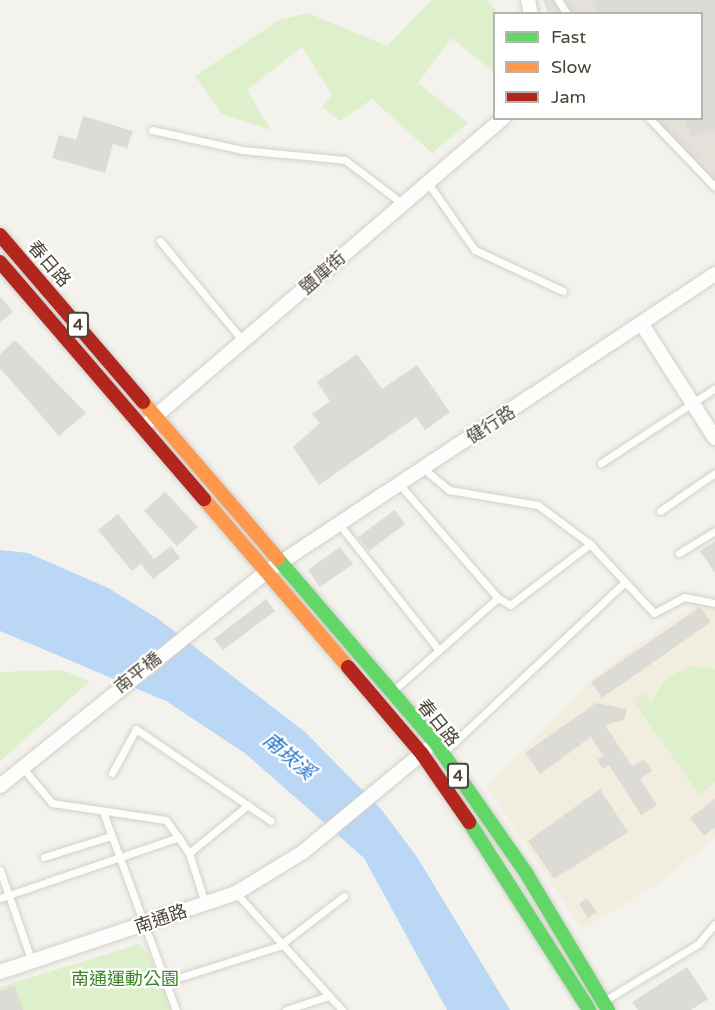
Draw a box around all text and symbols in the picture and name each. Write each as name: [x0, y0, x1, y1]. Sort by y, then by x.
legend: [493, 12, 703, 120]
text: Fast: [551, 26, 586, 48]
text: Slow: [551, 56, 592, 78]
text: Jam: [551, 86, 586, 108]
street label: 春日路: [23, 237, 75, 291]
street label: 鹽庫街: [296, 247, 350, 299]
road number: 4: [66, 312, 90, 338]
street label: 健行路: [462, 401, 520, 449]
street label: 南平橋: [110, 648, 166, 698]
street label: 春日路: [413, 695, 463, 751]
water label: 南崁溪: [257, 729, 319, 785]
road number: 4: [446, 763, 470, 789]
street label: 南通路: [132, 900, 190, 938]
park label: 南通運動公園: [71, 968, 179, 990]

